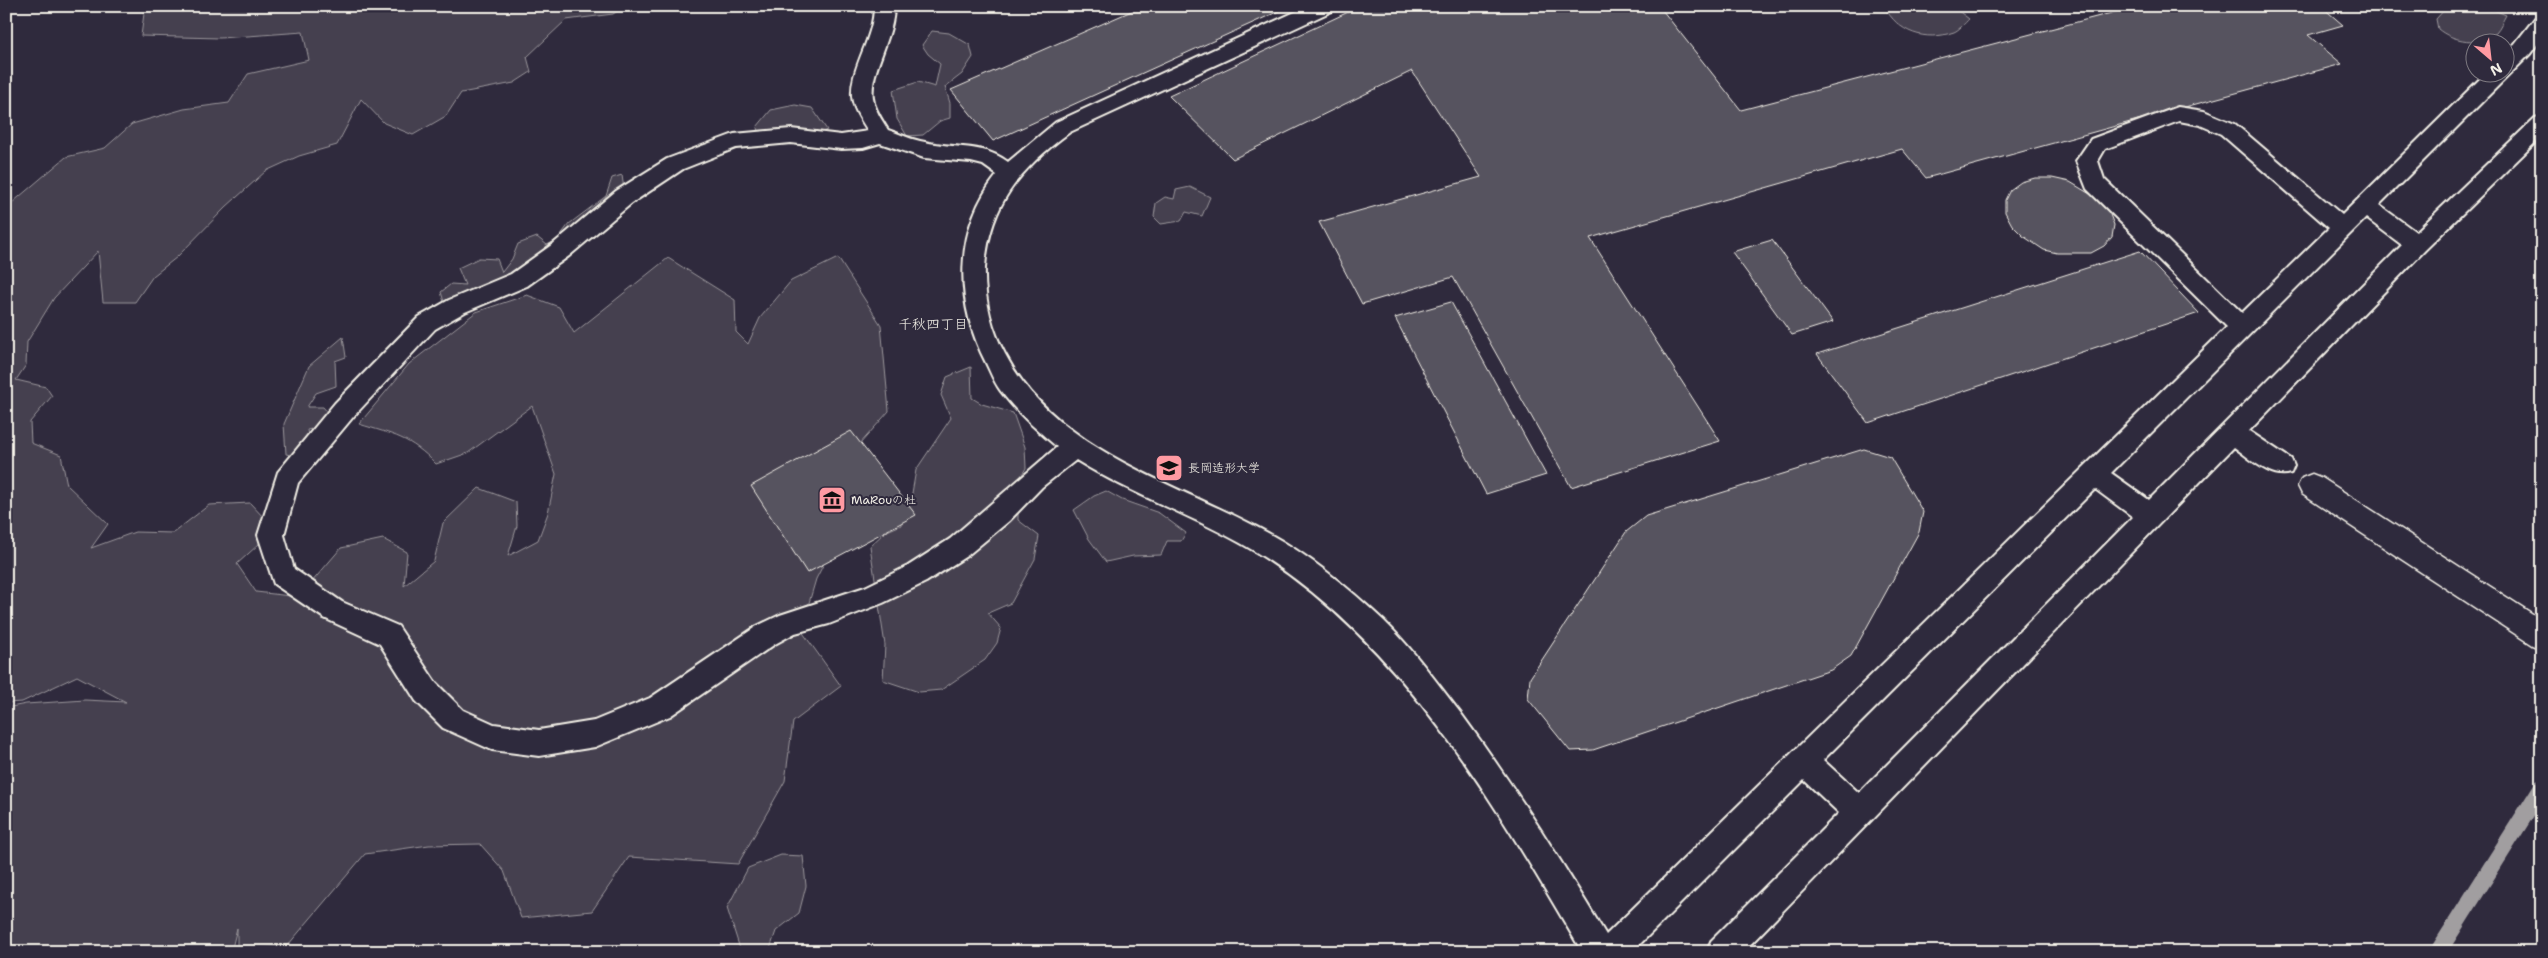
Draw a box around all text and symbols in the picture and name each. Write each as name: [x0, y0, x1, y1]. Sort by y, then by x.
north arrow: [2466, 32, 2516, 82]
text: N: [2487, 59, 2505, 80]
district label: 千秋四丁目: [898, 315, 968, 333]
school or university icon: 長岡造形大学: [1154, 453, 1184, 483]
place label: 長岡造形大学: [1188, 460, 1260, 476]
museum icon: MaRouの杜: [817, 485, 847, 515]
place label: MaRouの杜: [851, 492, 916, 508]

